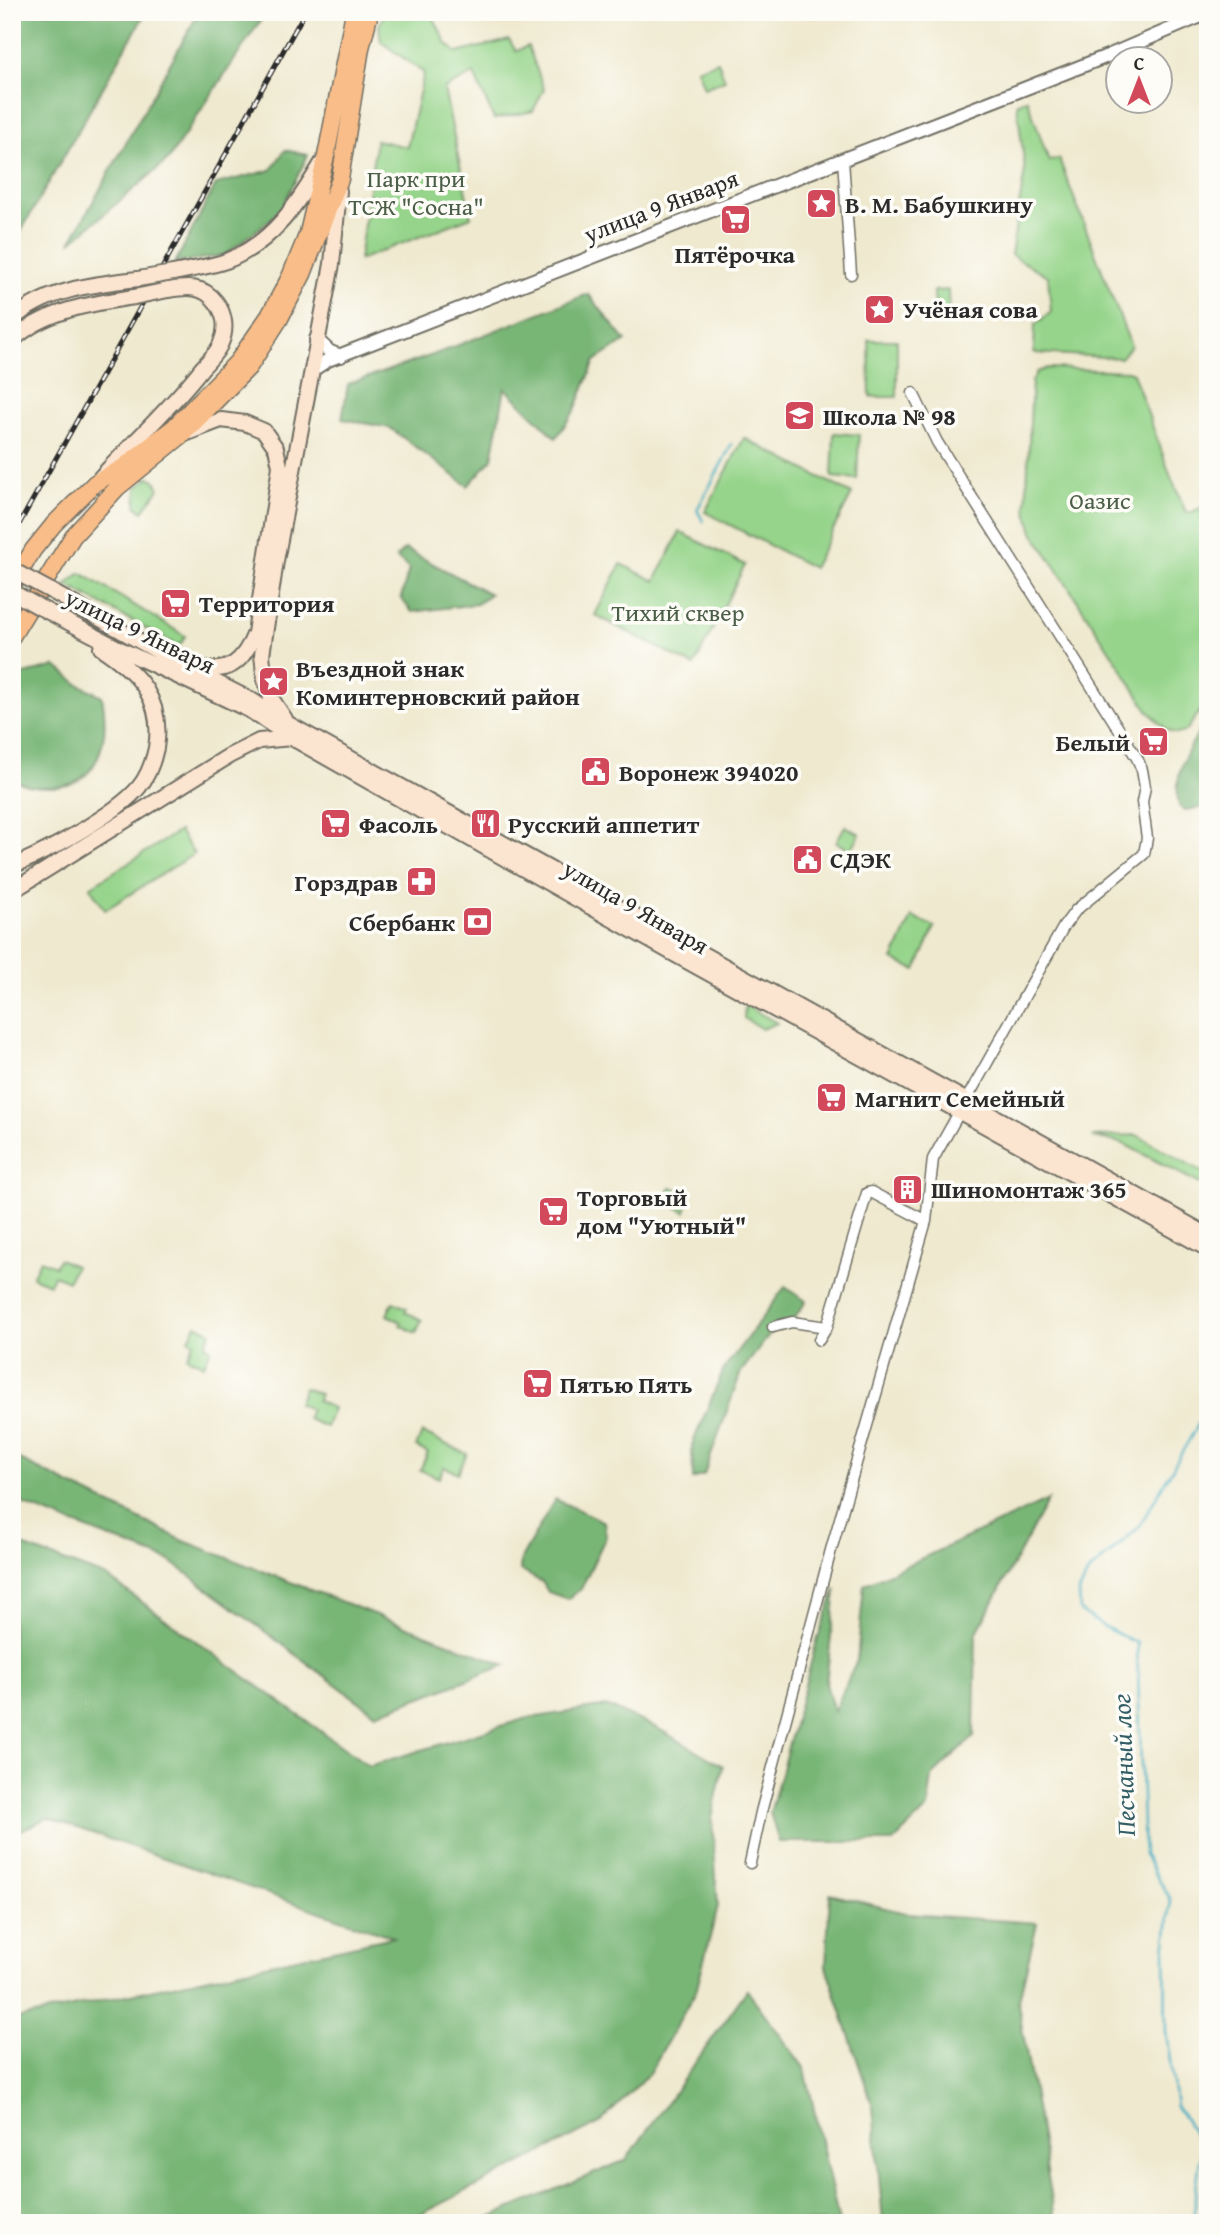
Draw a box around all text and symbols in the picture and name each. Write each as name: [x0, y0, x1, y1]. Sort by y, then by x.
north arrow: [1104, 46, 1174, 116]
text: С: [1134, 49, 1145, 77]
street label: улица 9 Января: [578, 160, 743, 252]
park label: Парк при ТСЖ "Сосна": [348, 161, 484, 224]
place icon: В. М. Бабушкину: [805, 187, 839, 221]
place label: В. М. Бабушкину: [845, 187, 1033, 222]
supermarket icon: Пятёрочка: [718, 203, 752, 237]
place label: Пятёрочка: [675, 237, 796, 272]
place icon: Учёная сова: [863, 292, 897, 326]
place label: Учёная сова: [903, 292, 1038, 327]
school or university icon: Школа № 98: [783, 399, 817, 433]
place label: Школа № 98: [823, 399, 956, 434]
park label: Оазис: [1069, 483, 1131, 518]
street label: улица 9 Января: [58, 579, 221, 682]
supermarket icon: Территория: [159, 586, 193, 620]
place label: Территория: [199, 586, 335, 621]
park label: Тихий сквер: [612, 595, 745, 630]
place label: Въездной знак Коминтерновский район: [296, 651, 580, 714]
place icon: Въездной знак Коминтерновский район: [256, 665, 290, 699]
place label: Белый: [1056, 725, 1130, 760]
supermarket icon: Белый: [1136, 725, 1170, 759]
public building icon: Воронеж 394020: [579, 755, 613, 789]
place label: Воронеж 394020: [619, 755, 798, 790]
supermarket icon: Фасоль: [319, 807, 353, 841]
place label: Фасоль: [359, 807, 438, 842]
restaurant icon: Русский аппетит: [468, 807, 502, 841]
place label: Русский аппетит: [508, 807, 699, 842]
public building icon: СДЭК: [790, 842, 824, 876]
place label: СДЭК: [830, 842, 891, 877]
street label: улица 9 Января: [556, 851, 715, 963]
place label: Горздрав: [295, 865, 398, 900]
pharmacy icon: Горздрав: [404, 865, 438, 899]
place label: Сбербанк: [349, 905, 455, 940]
bank icon: Сбербанк: [461, 905, 495, 939]
supermarket icon: Магнит Семейный: [815, 1081, 849, 1115]
place label: Магнит Семейный: [855, 1081, 1065, 1116]
building icon: Шиномонтаж 365: [891, 1172, 925, 1206]
place label: Шиномонтаж 365: [931, 1172, 1127, 1207]
place label: Торговый дом "Уютный": [577, 1180, 746, 1243]
supermarket icon: Торговый дом "Уютный": [537, 1194, 571, 1228]
supermarket icon: Пятью Пять: [520, 1367, 554, 1401]
place label: Пятью Пять: [560, 1367, 693, 1402]
water label: Песчаный лог: [1101, 1693, 1145, 1837]

